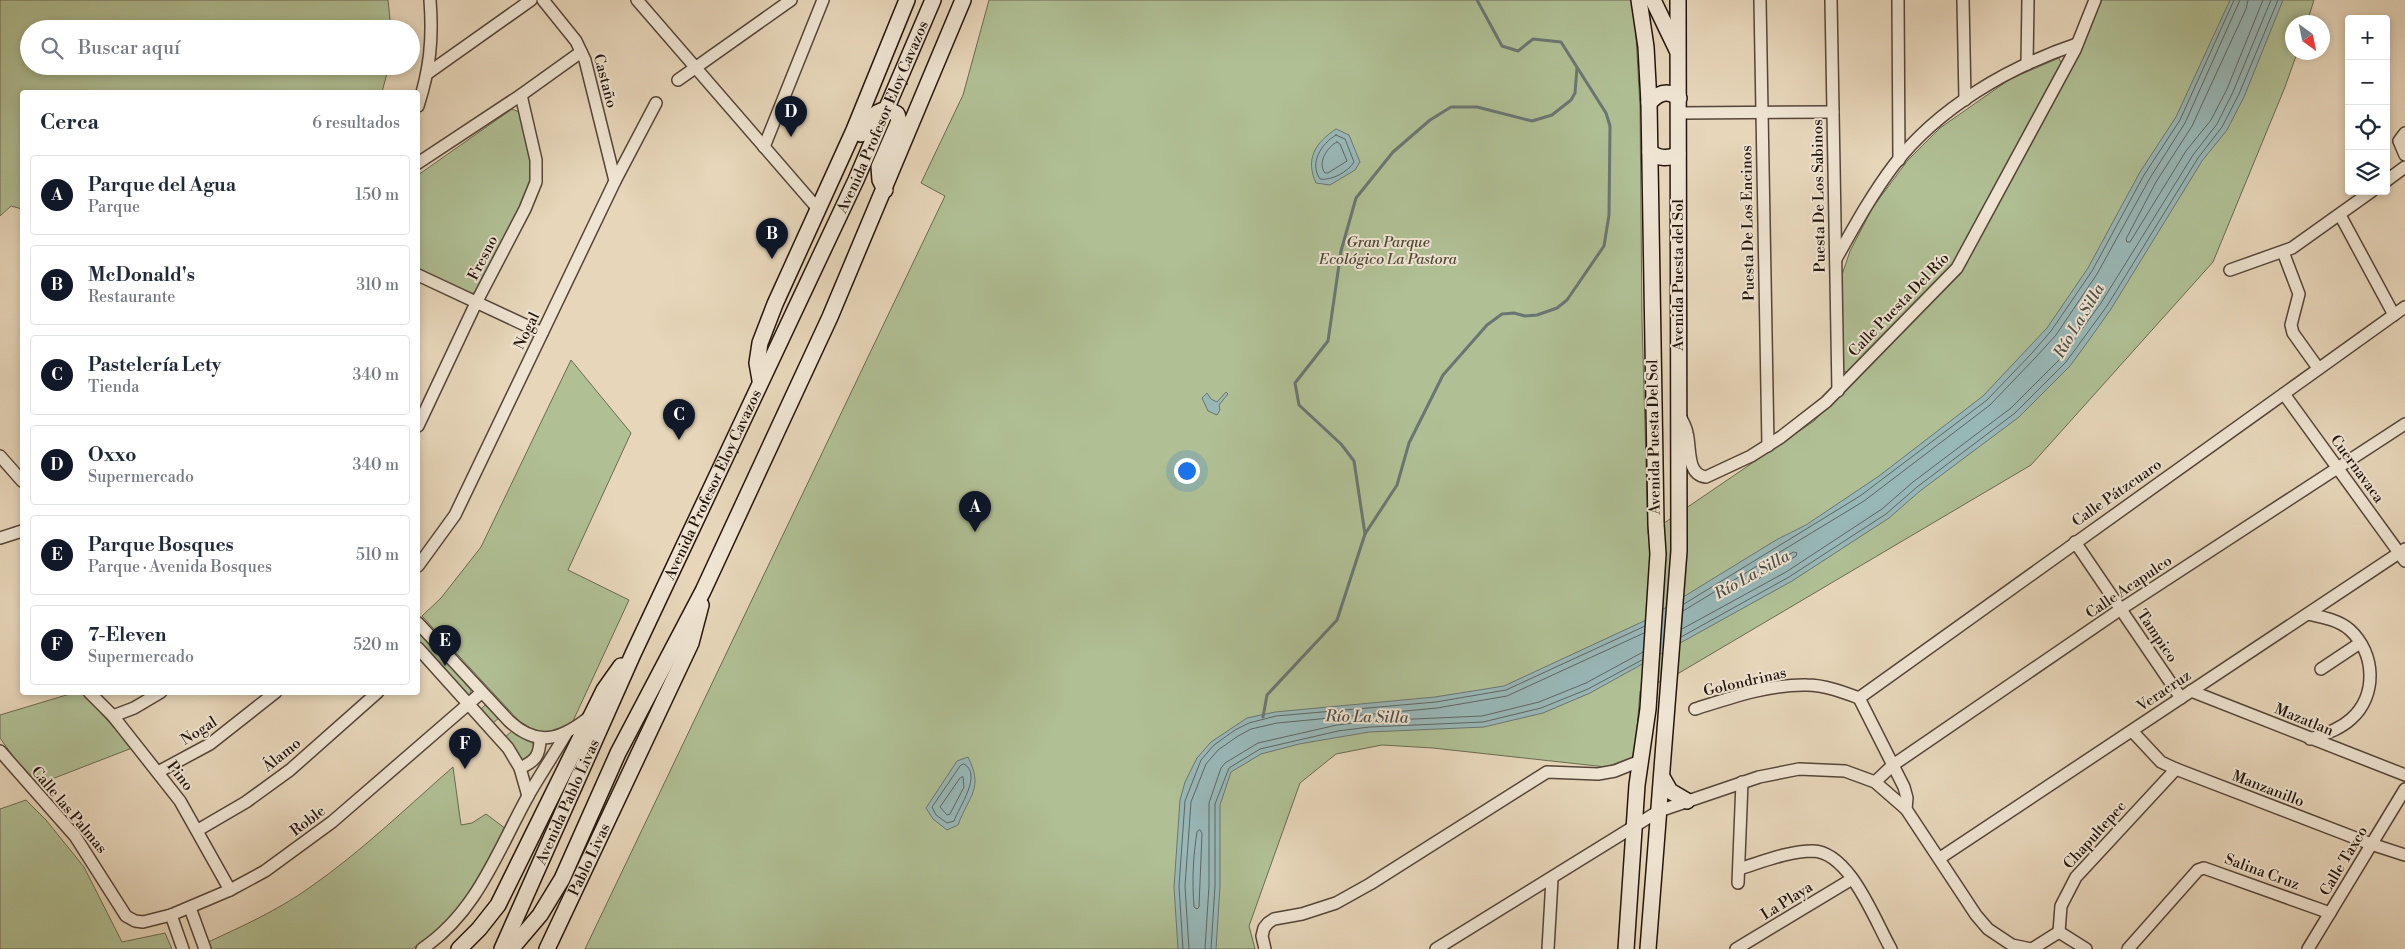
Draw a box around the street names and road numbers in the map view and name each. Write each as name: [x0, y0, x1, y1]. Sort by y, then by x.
street label: Avenida Profesor Eloy Cavazos: [832, 18, 933, 217]
street label: Castaño: [589, 52, 621, 110]
street label: Puesta De Los Sabinos: [1808, 119, 1830, 273]
street label: Puesta De Los Encinos: [1737, 145, 1759, 301]
street label: Avenida Puesta del Sol: [1669, 198, 1688, 352]
street label: Fresno: [464, 232, 502, 284]
street label: Calle Puesta Del Río: [1844, 249, 1954, 361]
street label: Nogal: [510, 309, 544, 353]
street label: Avenida Puesta Del Sol: [1643, 359, 1665, 516]
street label: Avenida Profesor Eloy Cavazos: [660, 386, 764, 582]
street label: Cuernavaca: [2326, 431, 2388, 507]
street label: Calle Pátzcuaro: [2068, 455, 2166, 531]
street label: Calle Acapulco: [2082, 551, 2176, 623]
street label: Tampico: [2132, 606, 2182, 666]
street label: Golondrinas: [1702, 663, 1788, 701]
street label: Veracruz: [2132, 666, 2195, 717]
street label: Mazatlan: [2272, 700, 2336, 740]
street label: Nogal: [177, 712, 221, 749]
street label: Álamo: [258, 733, 305, 777]
street label: Avenida Pablo Livas: [531, 735, 603, 867]
street label: Pino: [163, 757, 197, 795]
street label: Calle las Palmas: [27, 763, 111, 857]
street label: Manzanillo: [2229, 767, 2307, 811]
street label: Chapultepec: [2059, 797, 2131, 873]
street label: Roble: [287, 802, 329, 840]
street label: Pablo Livas: [565, 820, 615, 898]
street label: Calle Taxco: [2316, 823, 2372, 899]
street label: Salina Cruz: [2222, 850, 2302, 894]
street label: La Playa: [1758, 877, 1817, 924]

